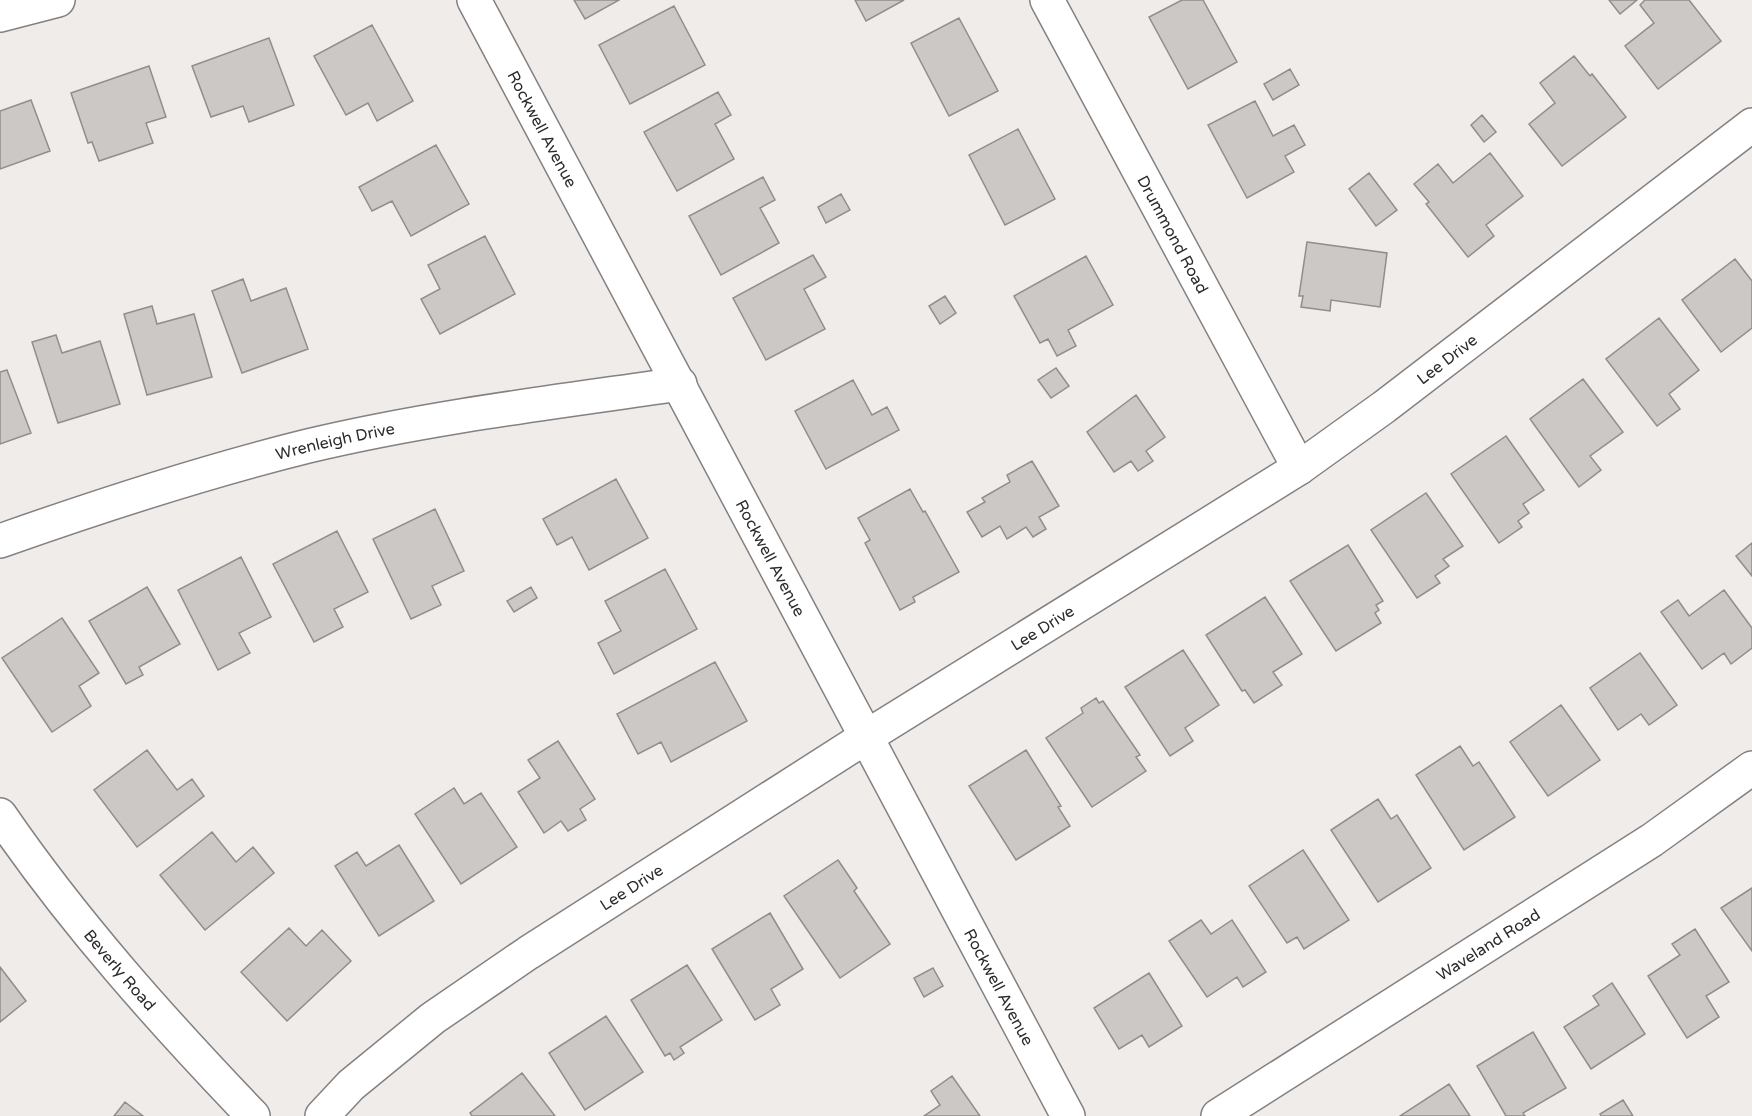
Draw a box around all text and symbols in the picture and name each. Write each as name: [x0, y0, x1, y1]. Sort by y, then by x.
street label: Rockwell Avenue: [502, 68, 581, 191]
street label: Drummond Road: [1132, 172, 1212, 297]
street label: Lee Drive: [1413, 330, 1482, 389]
street label: Wrenleigh Drive: [274, 419, 396, 465]
street label: Rockwell Avenue: [731, 497, 809, 620]
street label: Lee Drive: [1007, 601, 1078, 656]
street label: Lee Drive: [597, 860, 667, 915]
street label: Waveland Road: [1433, 905, 1544, 986]
street label: Beverly Road: [79, 926, 160, 1015]
street label: Rockwell Avenue: [959, 926, 1038, 1049]

